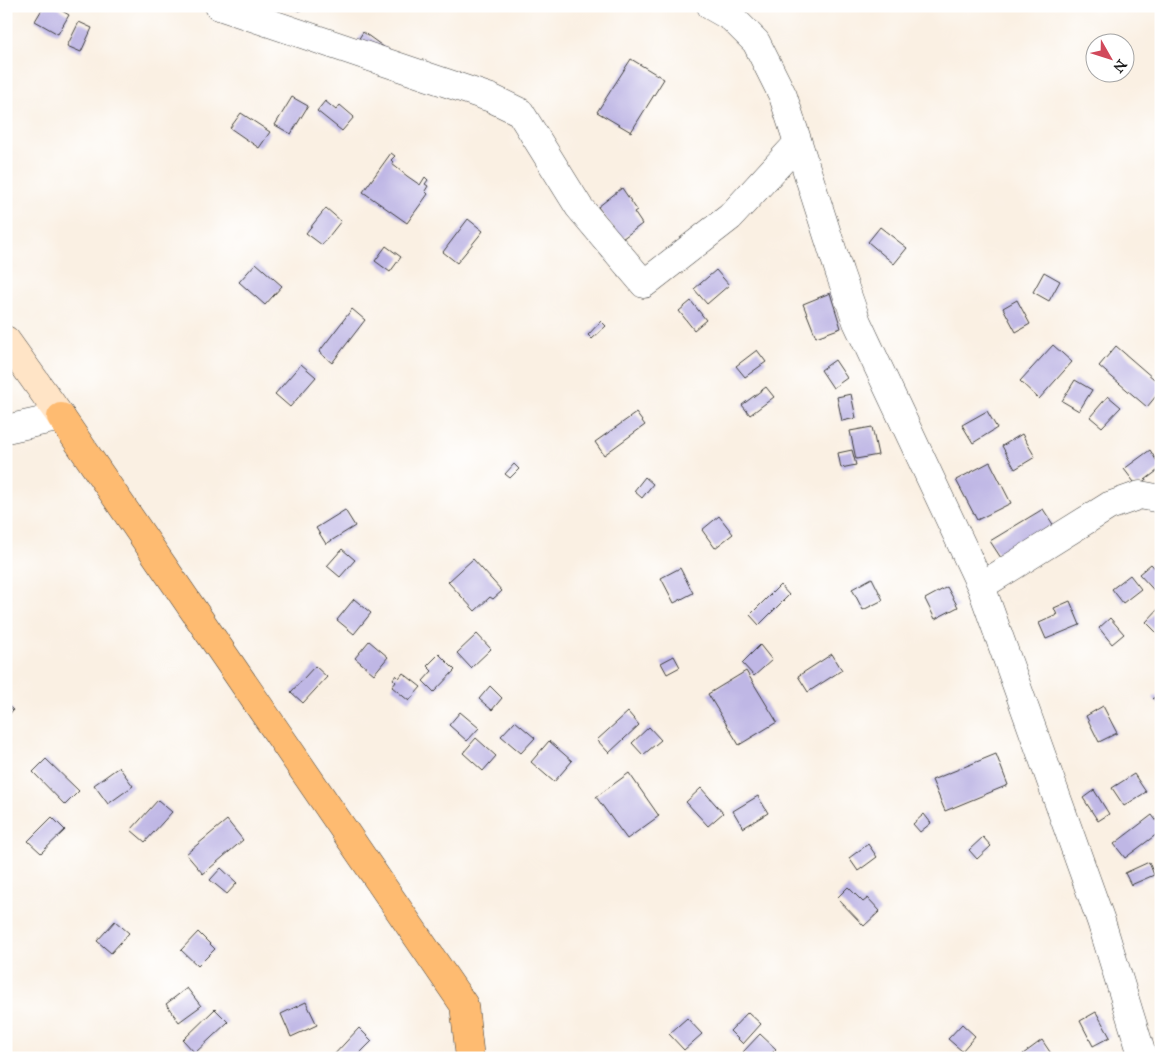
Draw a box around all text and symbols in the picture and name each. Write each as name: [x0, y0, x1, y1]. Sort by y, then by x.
north arrow: [1084, 32, 1134, 82]
text: N: [1109, 56, 1130, 76]

